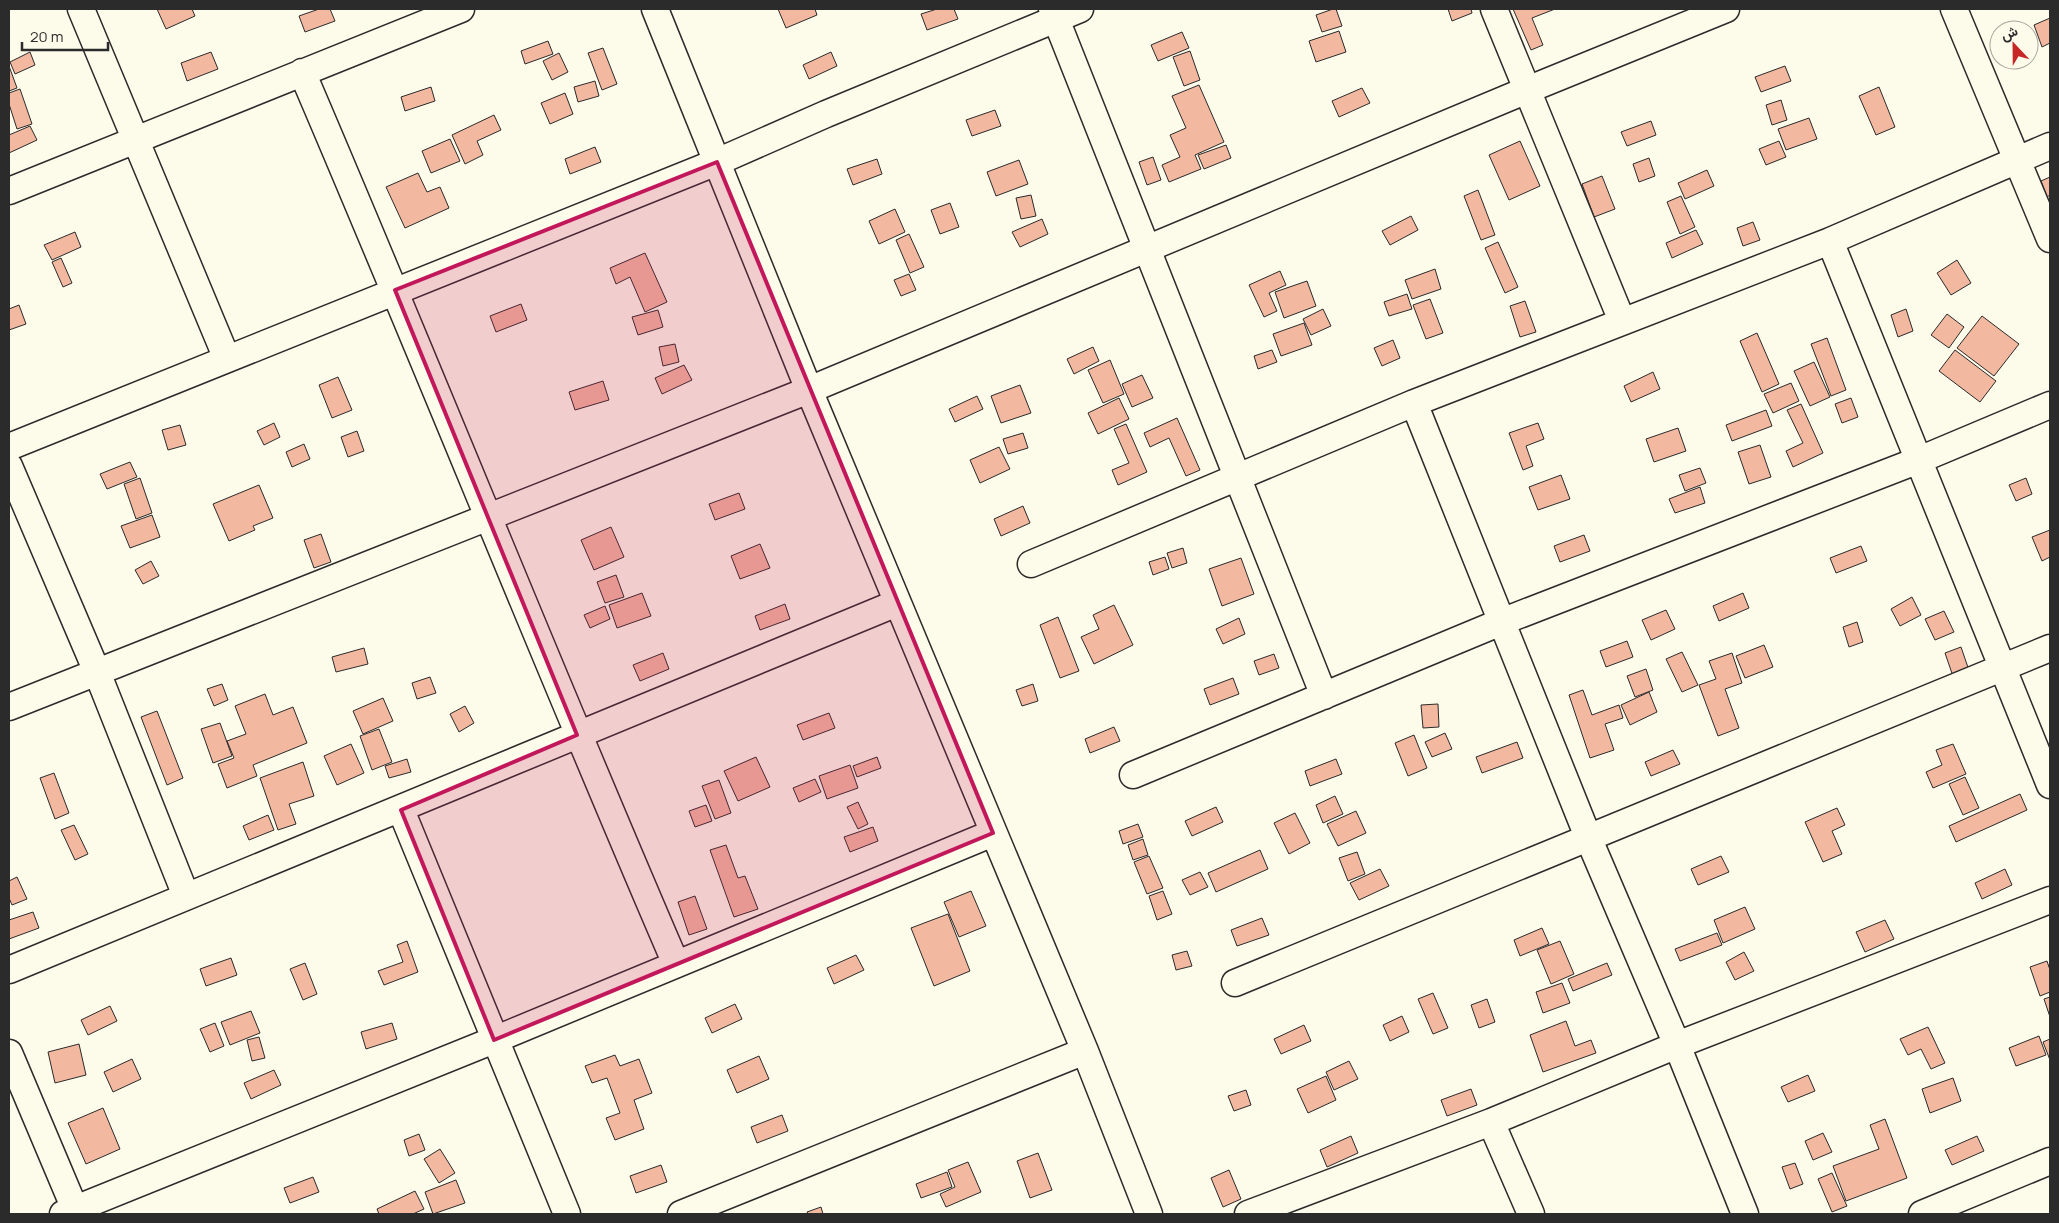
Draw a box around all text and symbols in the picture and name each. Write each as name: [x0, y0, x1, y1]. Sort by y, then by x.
scale bar: [22, 20, 109, 52]
north arrow: [1989, 20, 2039, 70]
text: ش: [1998, 20, 2020, 44]
text: 20 m: [30, 26, 63, 47]

